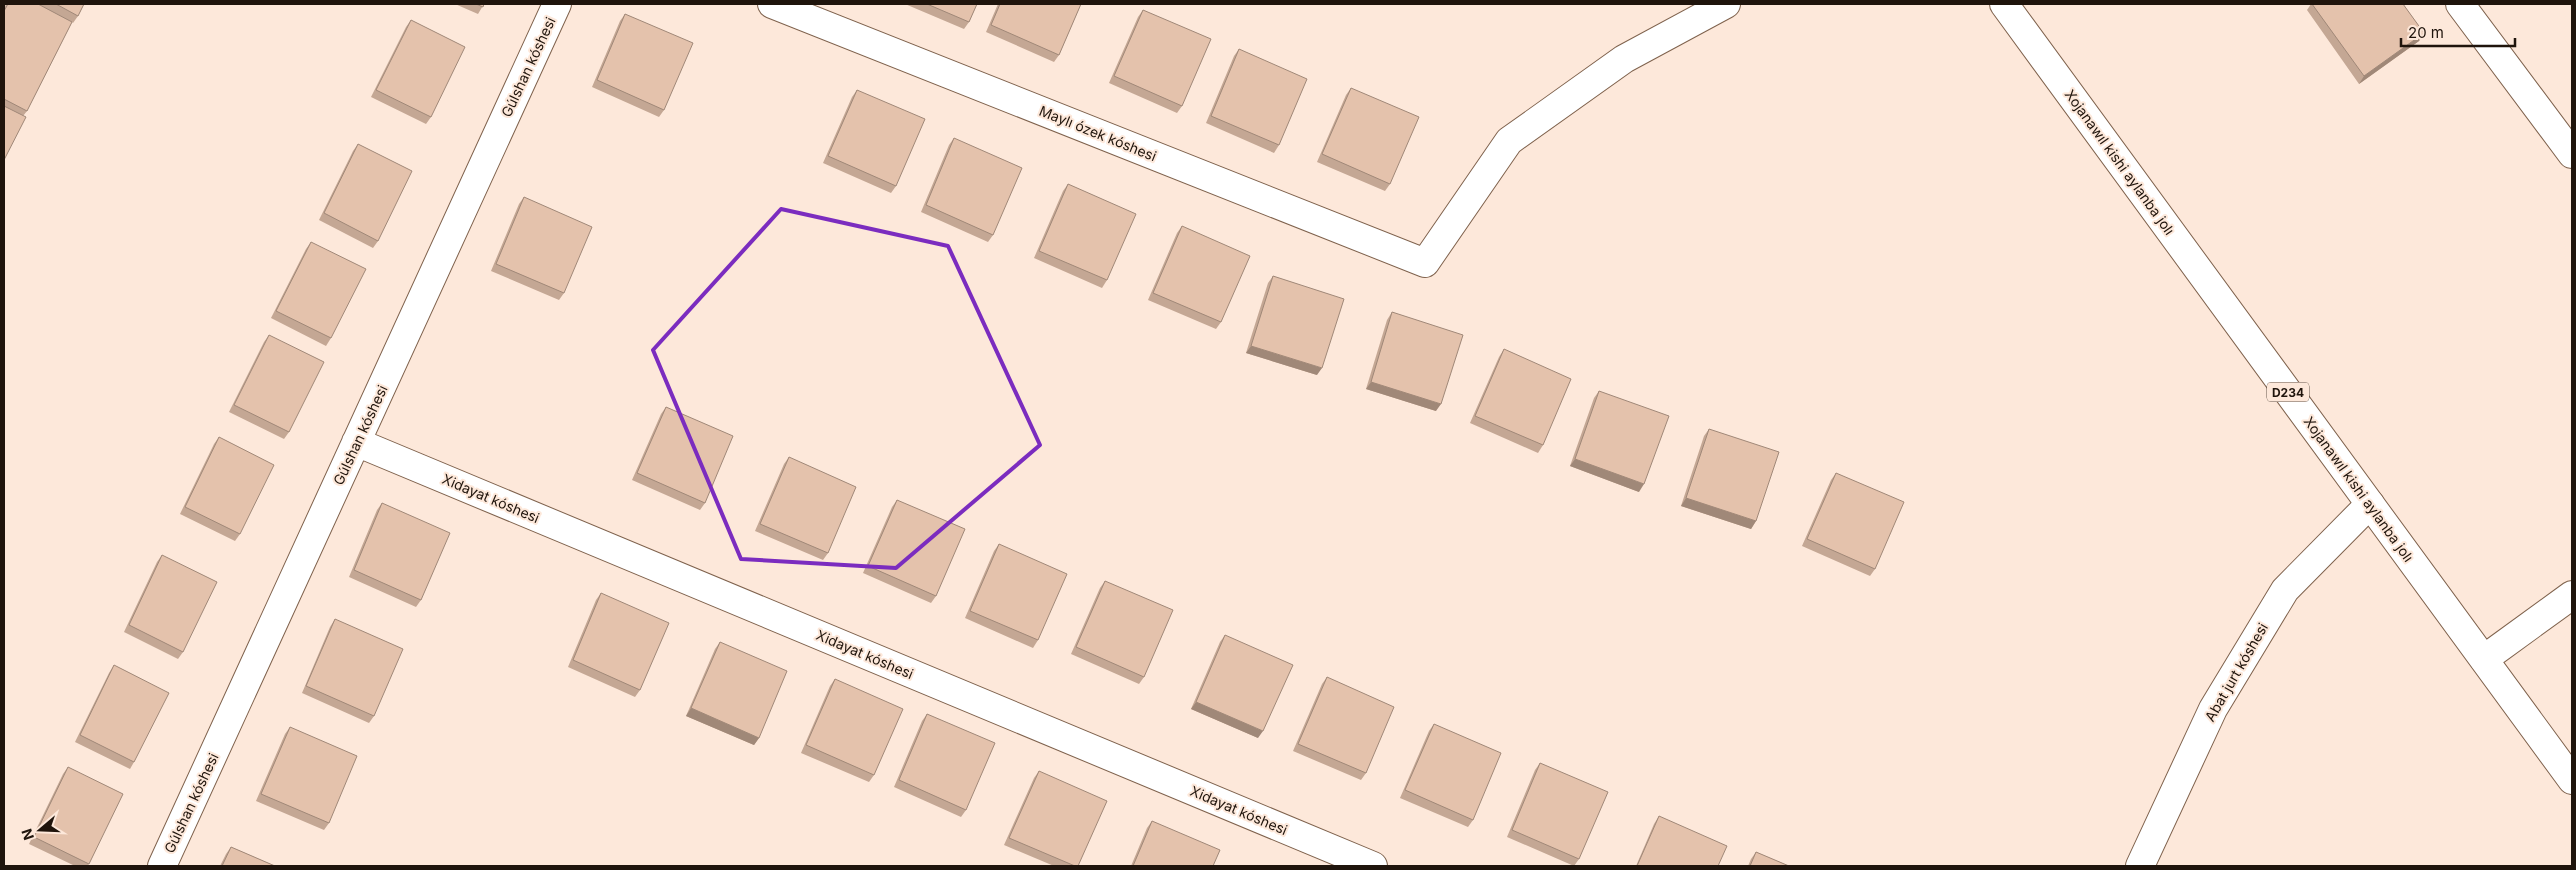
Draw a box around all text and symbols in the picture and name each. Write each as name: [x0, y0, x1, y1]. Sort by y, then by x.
street label: Gúlshan kóshesi: [497, 14, 559, 120]
scale bar: [2401, 15, 2515, 47]
text: 20 m: [2408, 23, 2444, 42]
street label: Xojanawıl kishi aylanba jolı: [2062, 86, 2178, 238]
street label: Maylı ózek kóshesi: [1037, 102, 1159, 164]
street label: Gúlshan kóshesi: [329, 382, 391, 488]
road number: D234: [2267, 382, 2309, 402]
street label: Xojanawıl kishi aylanba jolı: [2301, 413, 2417, 565]
street label: Xidayat kóshesi: [440, 470, 542, 526]
street label: Abat jurt kóshesi: [2201, 620, 2271, 724]
street label: Xidayat kóshesi: [814, 626, 916, 682]
street label: Gúlshan kóshesi: [160, 750, 222, 856]
street label: Xidayat kóshesi: [1188, 782, 1290, 838]
north arrow: [15, 805, 65, 855]
text: N: [17, 827, 37, 842]

